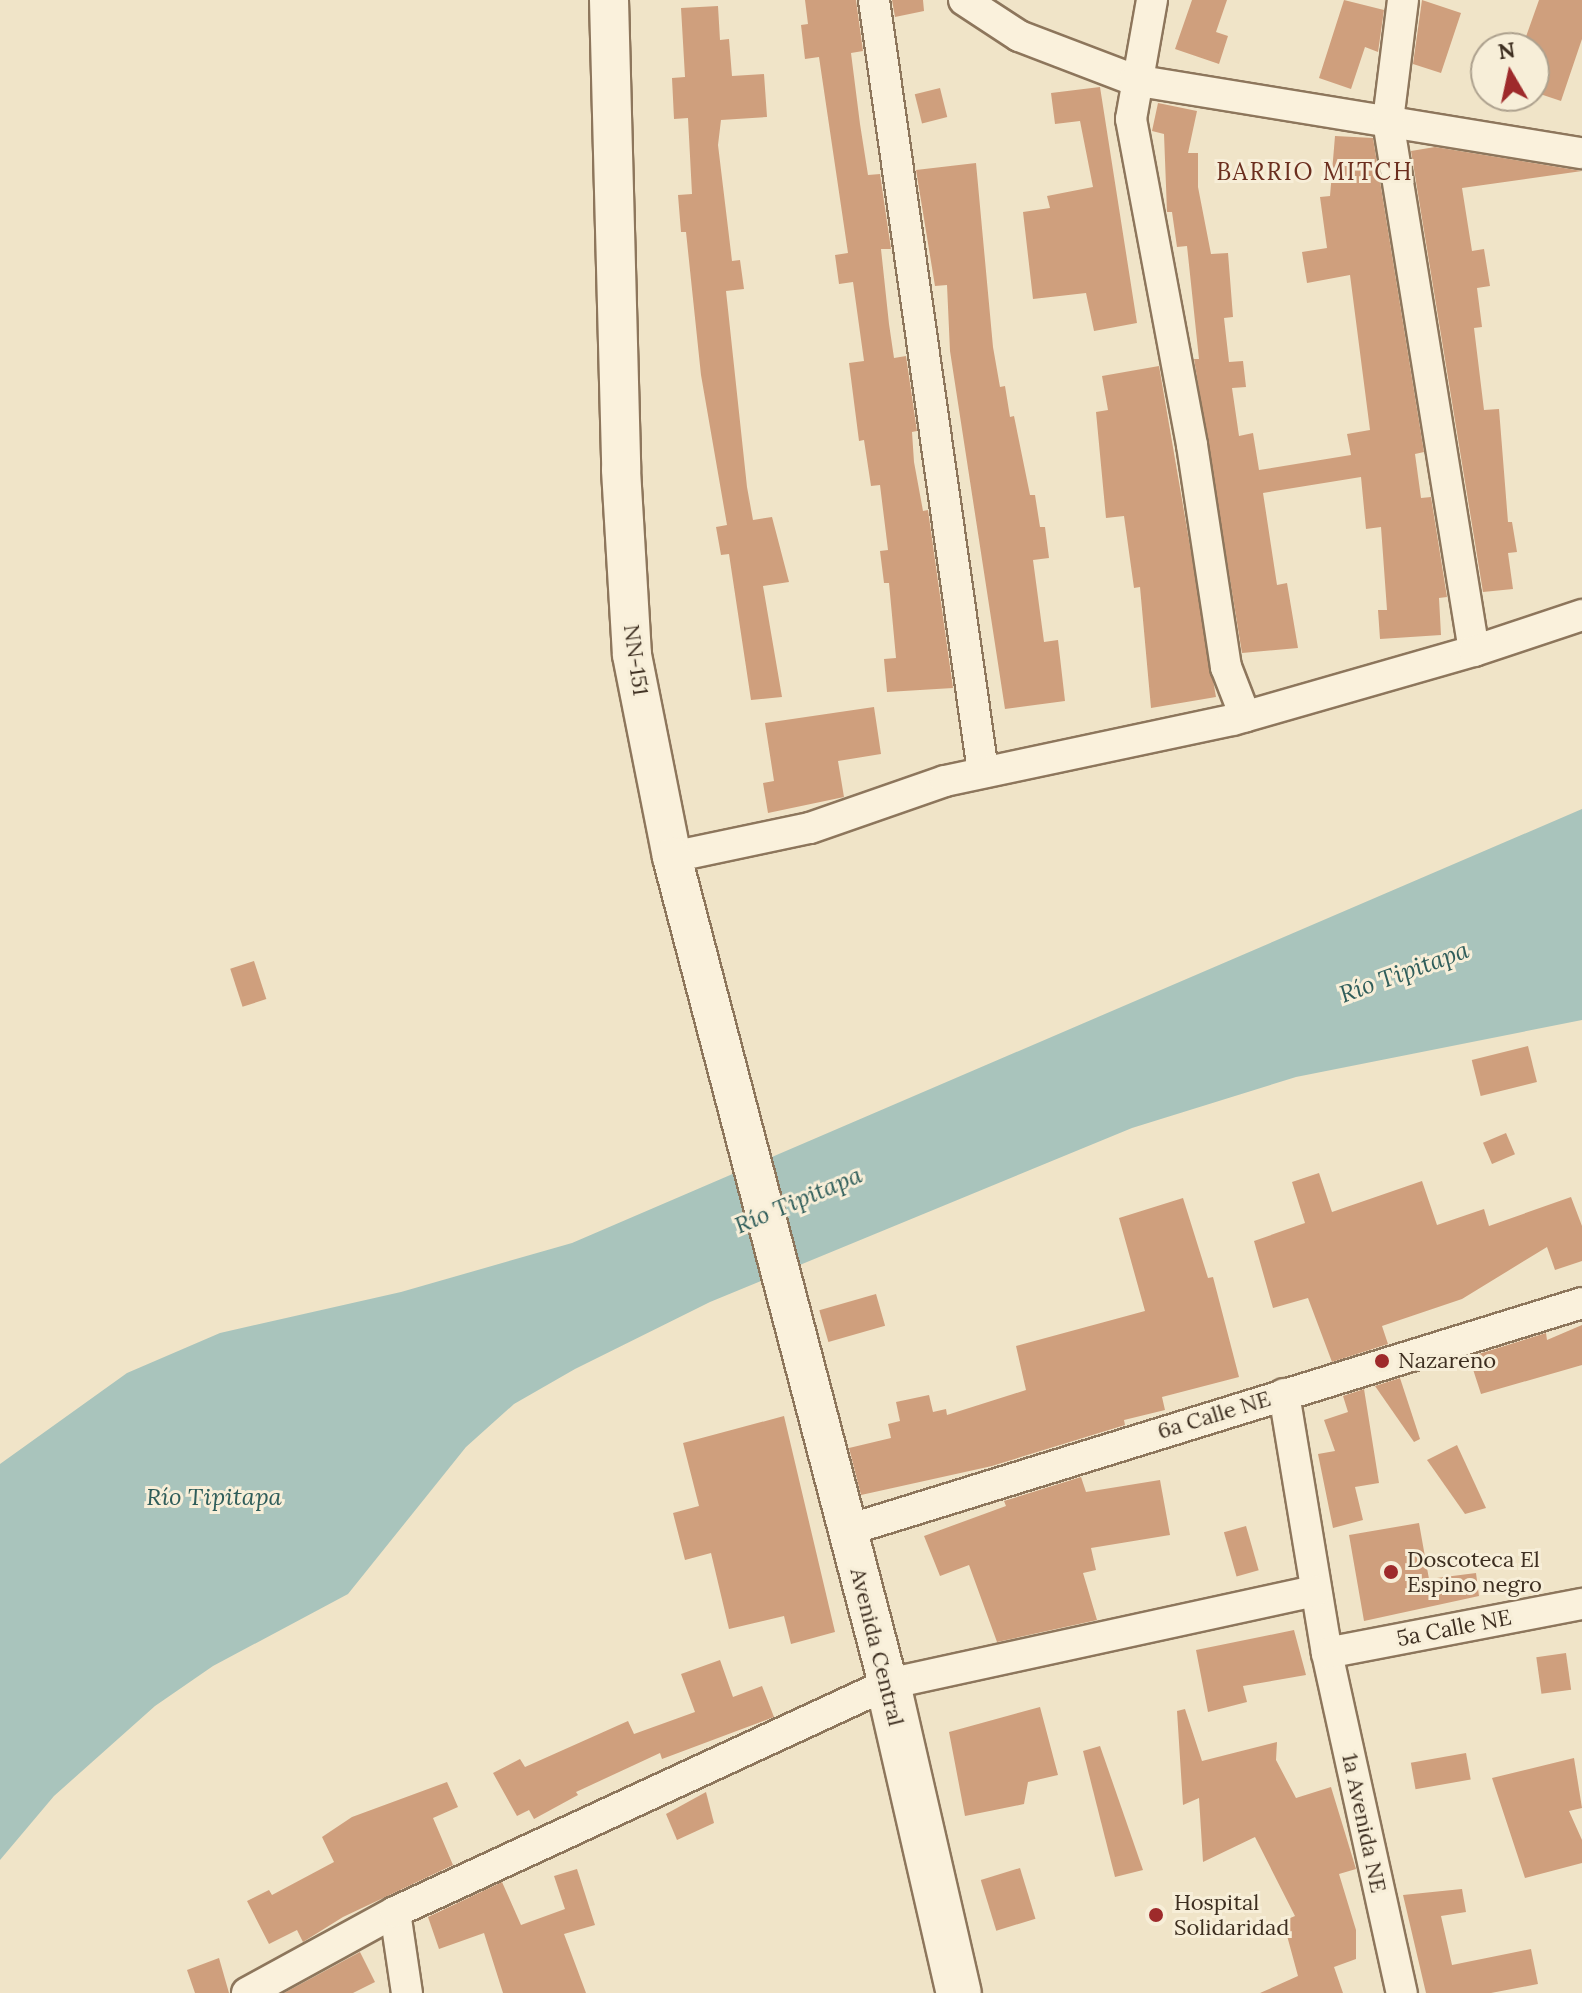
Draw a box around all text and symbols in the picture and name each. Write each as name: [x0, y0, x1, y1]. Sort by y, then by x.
north arrow: [1470, 32, 1550, 112]
text: N: [1496, 35, 1517, 65]
district label: BARRIO MITCH: [1216, 158, 1414, 186]
street label: NN-151: [618, 623, 654, 697]
water label: Río Tipitapa: [1335, 935, 1473, 1009]
water label: Río Tipitapa: [730, 1160, 866, 1240]
place label: Nazareno: [1398, 1348, 1496, 1374]
marker: Nazareno: [1373, 1352, 1391, 1370]
street label: 6a Calle NE: [1154, 1385, 1274, 1445]
water label: Río Tipitapa: [146, 1483, 282, 1511]
place label: Doscoteca El Espino negro: [1407, 1546, 1542, 1598]
marker: Doscoteca El Espino negro: [1382, 1563, 1400, 1581]
street label: Avenida Central: [845, 1565, 909, 1729]
street label: 5a Calle NE: [1395, 1604, 1513, 1652]
street label: 1a Avenida NE: [1336, 1751, 1392, 1895]
place label: Hospital Solidaridad: [1174, 1889, 1289, 1940]
marker: Hospital Solidaridad: [1145, 1904, 1167, 1926]

